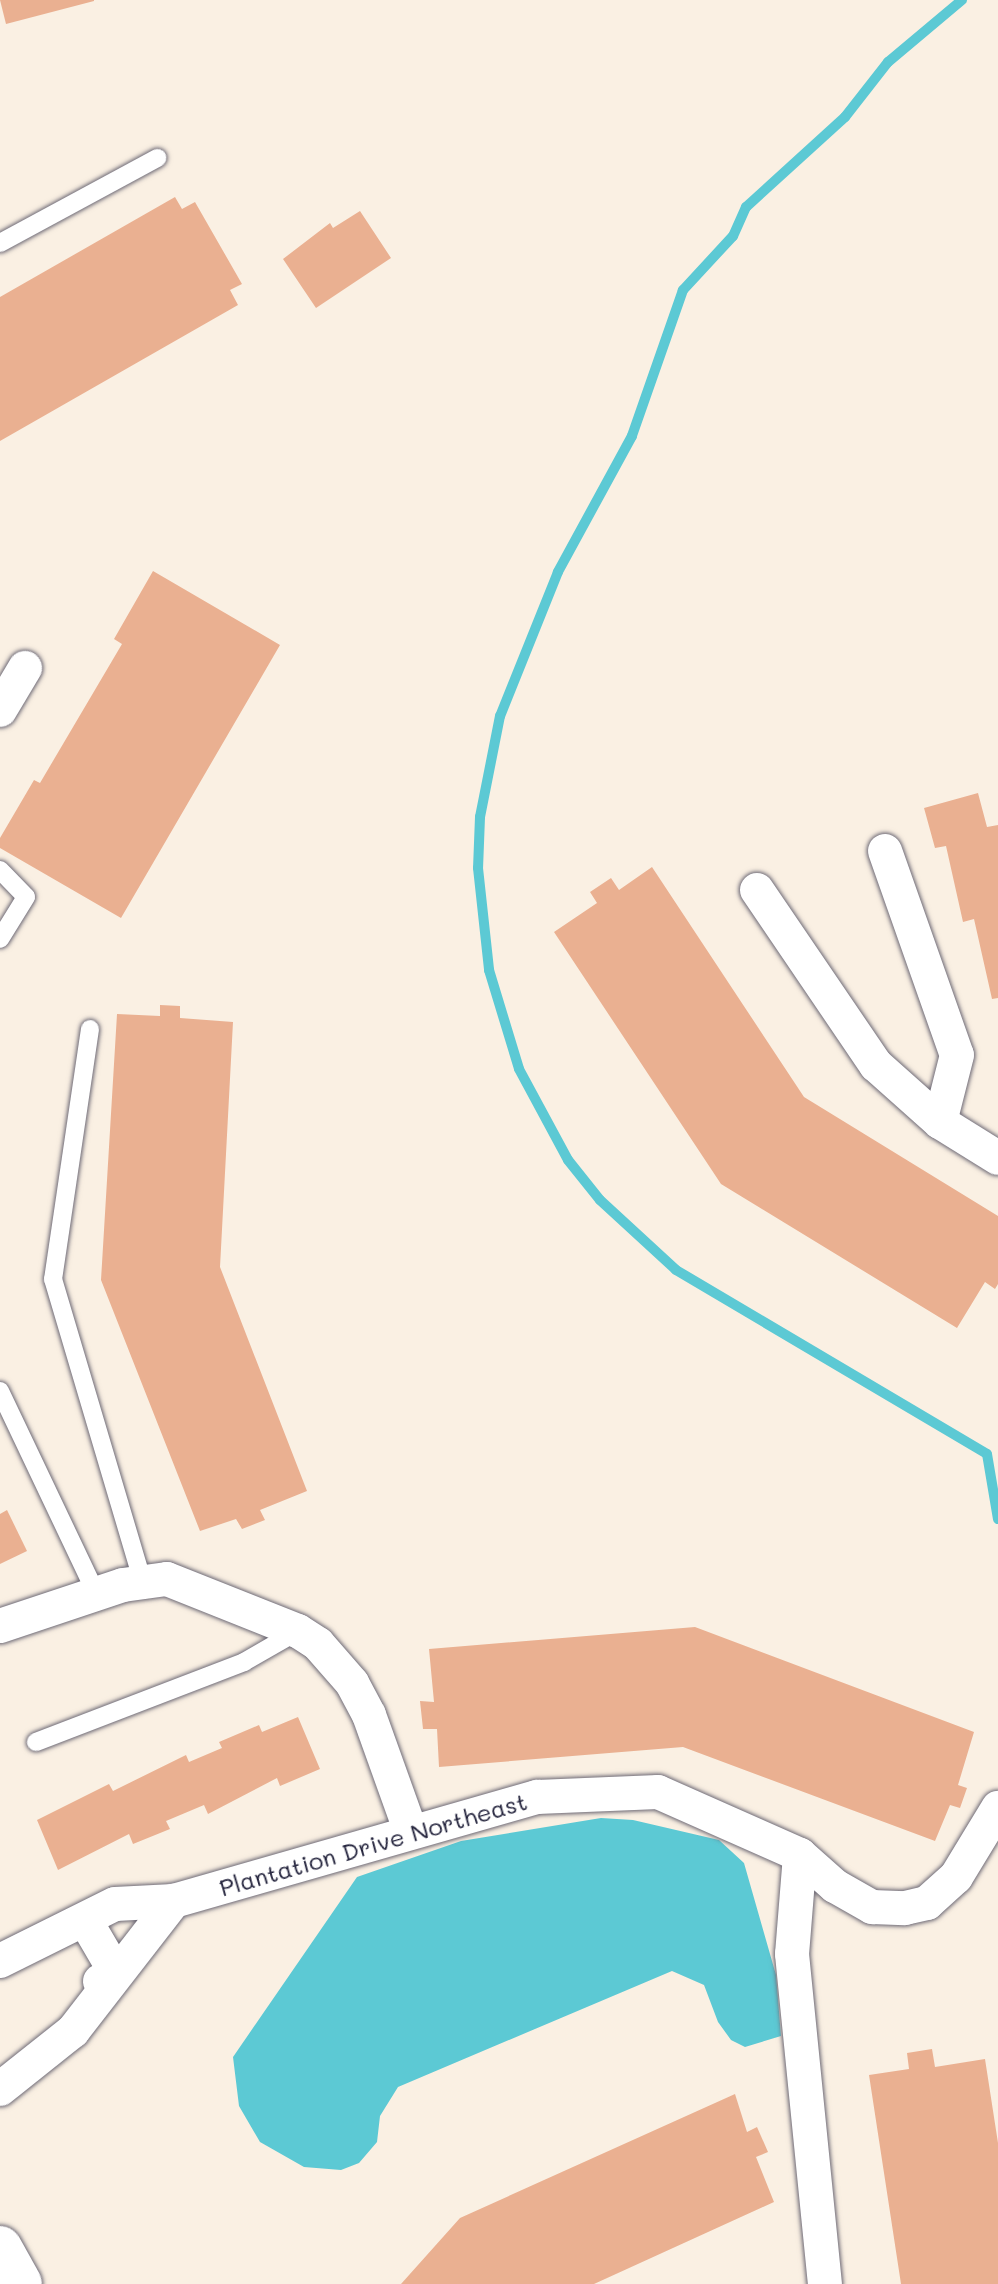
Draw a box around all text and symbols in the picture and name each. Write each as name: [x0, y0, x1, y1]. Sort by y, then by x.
street label: Plantation Drive Northeast: [216, 1786, 530, 1902]

